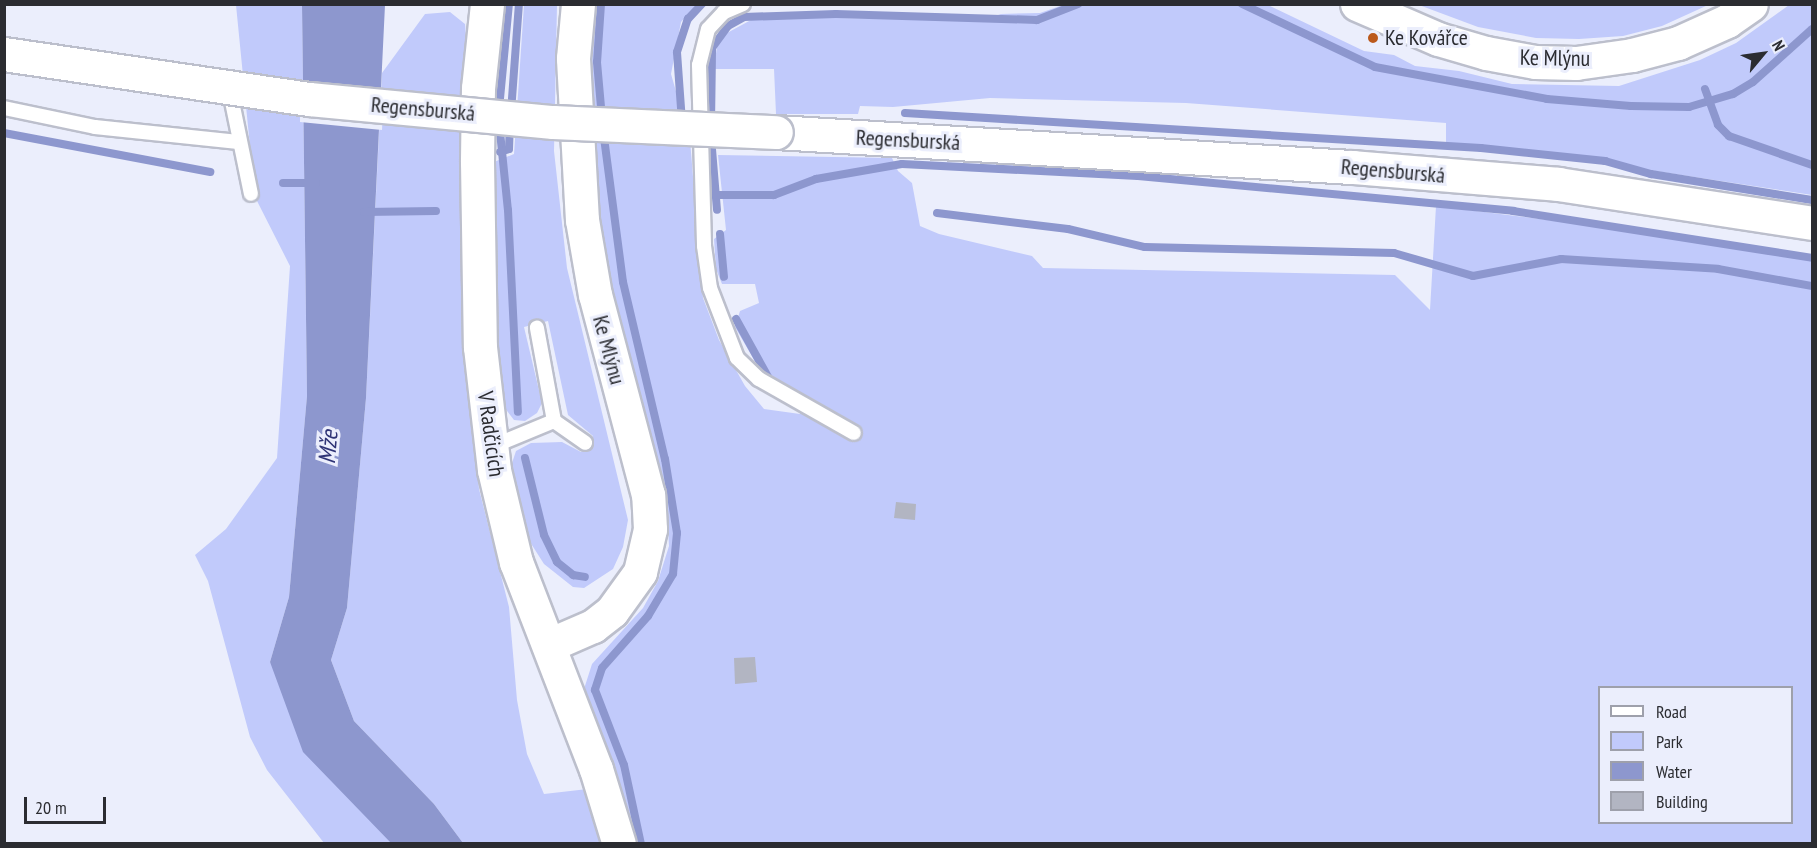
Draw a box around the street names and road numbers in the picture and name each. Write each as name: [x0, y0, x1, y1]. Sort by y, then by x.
street label: Ke Mlýnu: [1520, 44, 1590, 72]
street label: Regensburská: [370, 91, 476, 127]
street label: Regensburská: [855, 124, 961, 156]
street label: Regensburská: [1340, 153, 1446, 189]
street label: Ke Mlýnu: [587, 313, 631, 387]
street label: V Radčicích: [472, 389, 510, 479]

